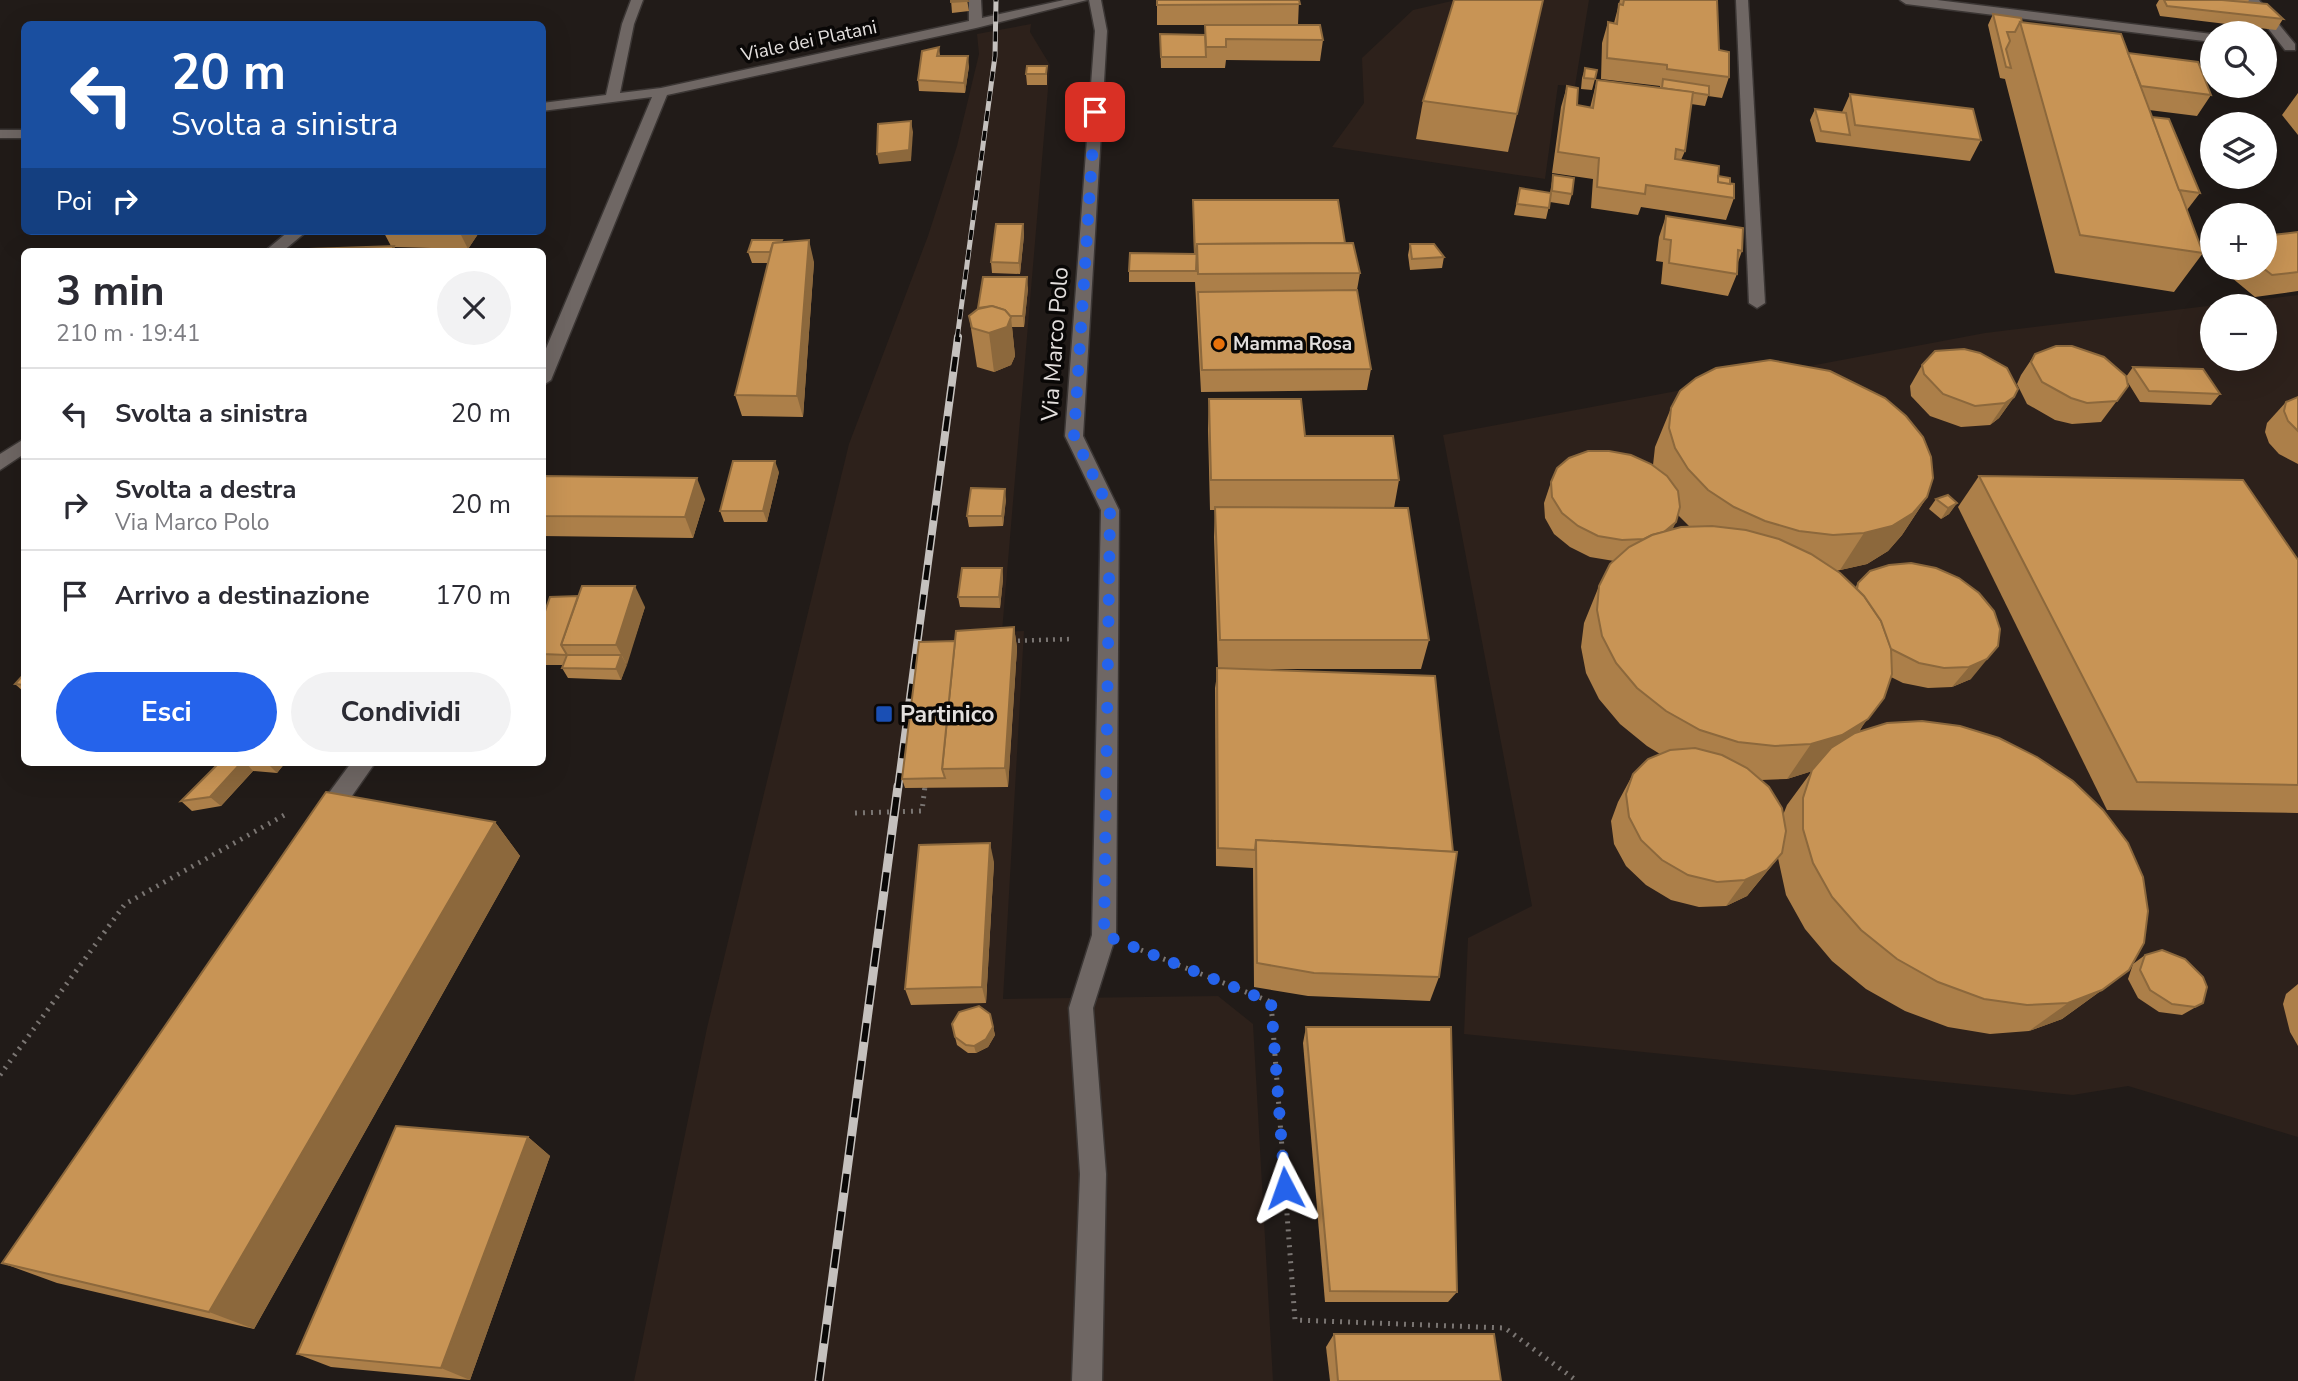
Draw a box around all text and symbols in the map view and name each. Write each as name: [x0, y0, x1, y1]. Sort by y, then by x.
street label: Viale dei Platani: [738, 14, 879, 68]
map controls: [2200, 21, 2277, 371]
button: search: [2200, 21, 2277, 98]
text: 20 m: [171, 39, 286, 106]
icon: left: [56, 49, 147, 140]
pin: [1065, 82, 1125, 142]
icon: arrive: [1076, 93, 1114, 131]
text: Svolta a sinistra: [171, 103, 398, 146]
button: layers: [2200, 112, 2277, 189]
icon: right: [106, 182, 144, 220]
text: Poi: [56, 184, 92, 219]
button: +: [2200, 203, 2277, 280]
text: 3 min: [56, 263, 165, 320]
street label: Via Marco Polo: [1034, 266, 1076, 423]
button: close: [437, 271, 511, 345]
button: −: [2200, 294, 2277, 371]
text: 210 m · 19:41: [56, 318, 201, 349]
place label: Mamma Rosa: [1233, 331, 1352, 357]
marker: Mamma Rosa: [1211, 336, 1227, 352]
icon: left: [56, 395, 94, 433]
text: Svolta a sinistra: [115, 396, 308, 431]
text: 20 m: [451, 396, 511, 431]
text: Svolta a destra: [115, 472, 297, 507]
icon: right: [56, 486, 94, 524]
text: 20 m: [451, 487, 511, 522]
text: Via Marco Polo: [115, 507, 270, 538]
icon: arrive: [56, 577, 94, 615]
text: Arrivo a destinazione: [115, 578, 370, 613]
text: 170 m: [435, 578, 511, 613]
button: Esci: [56, 672, 277, 752]
button: Condividi: [291, 672, 511, 752]
place label: Partinico: [900, 699, 995, 730]
marker: Partinico: [874, 704, 894, 724]
position arrow: [1248, 1151, 1322, 1225]

